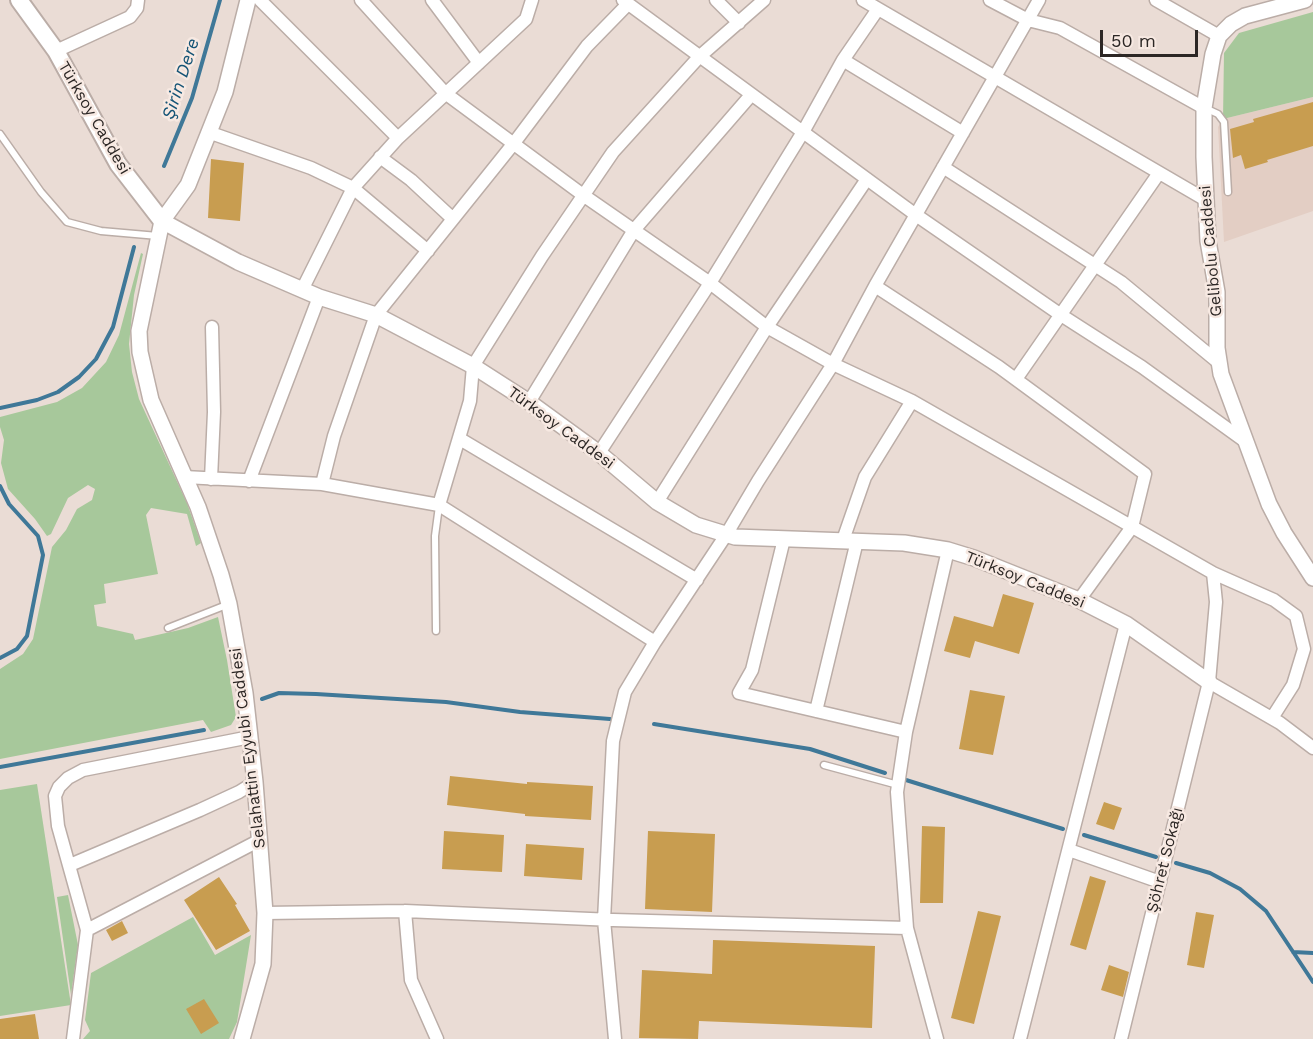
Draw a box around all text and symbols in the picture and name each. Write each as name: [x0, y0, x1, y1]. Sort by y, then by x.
scale bar: [1103, 18, 1200, 56]
text: 50 m: [1111, 30, 1156, 51]
water label: Şirin Dere: [158, 35, 204, 123]
street label: Türksoy Caddesi: [54, 58, 134, 178]
street label: Gelibolu Caddesi: [1196, 184, 1226, 318]
street label: Türksoy Caddesi: [504, 383, 618, 473]
street label: Türksoy Caddesi: [962, 547, 1088, 613]
street label: Selahattin Eyyubi Caddesi: [226, 647, 270, 849]
street label: Şöhret Sokağı: [1143, 805, 1187, 915]

